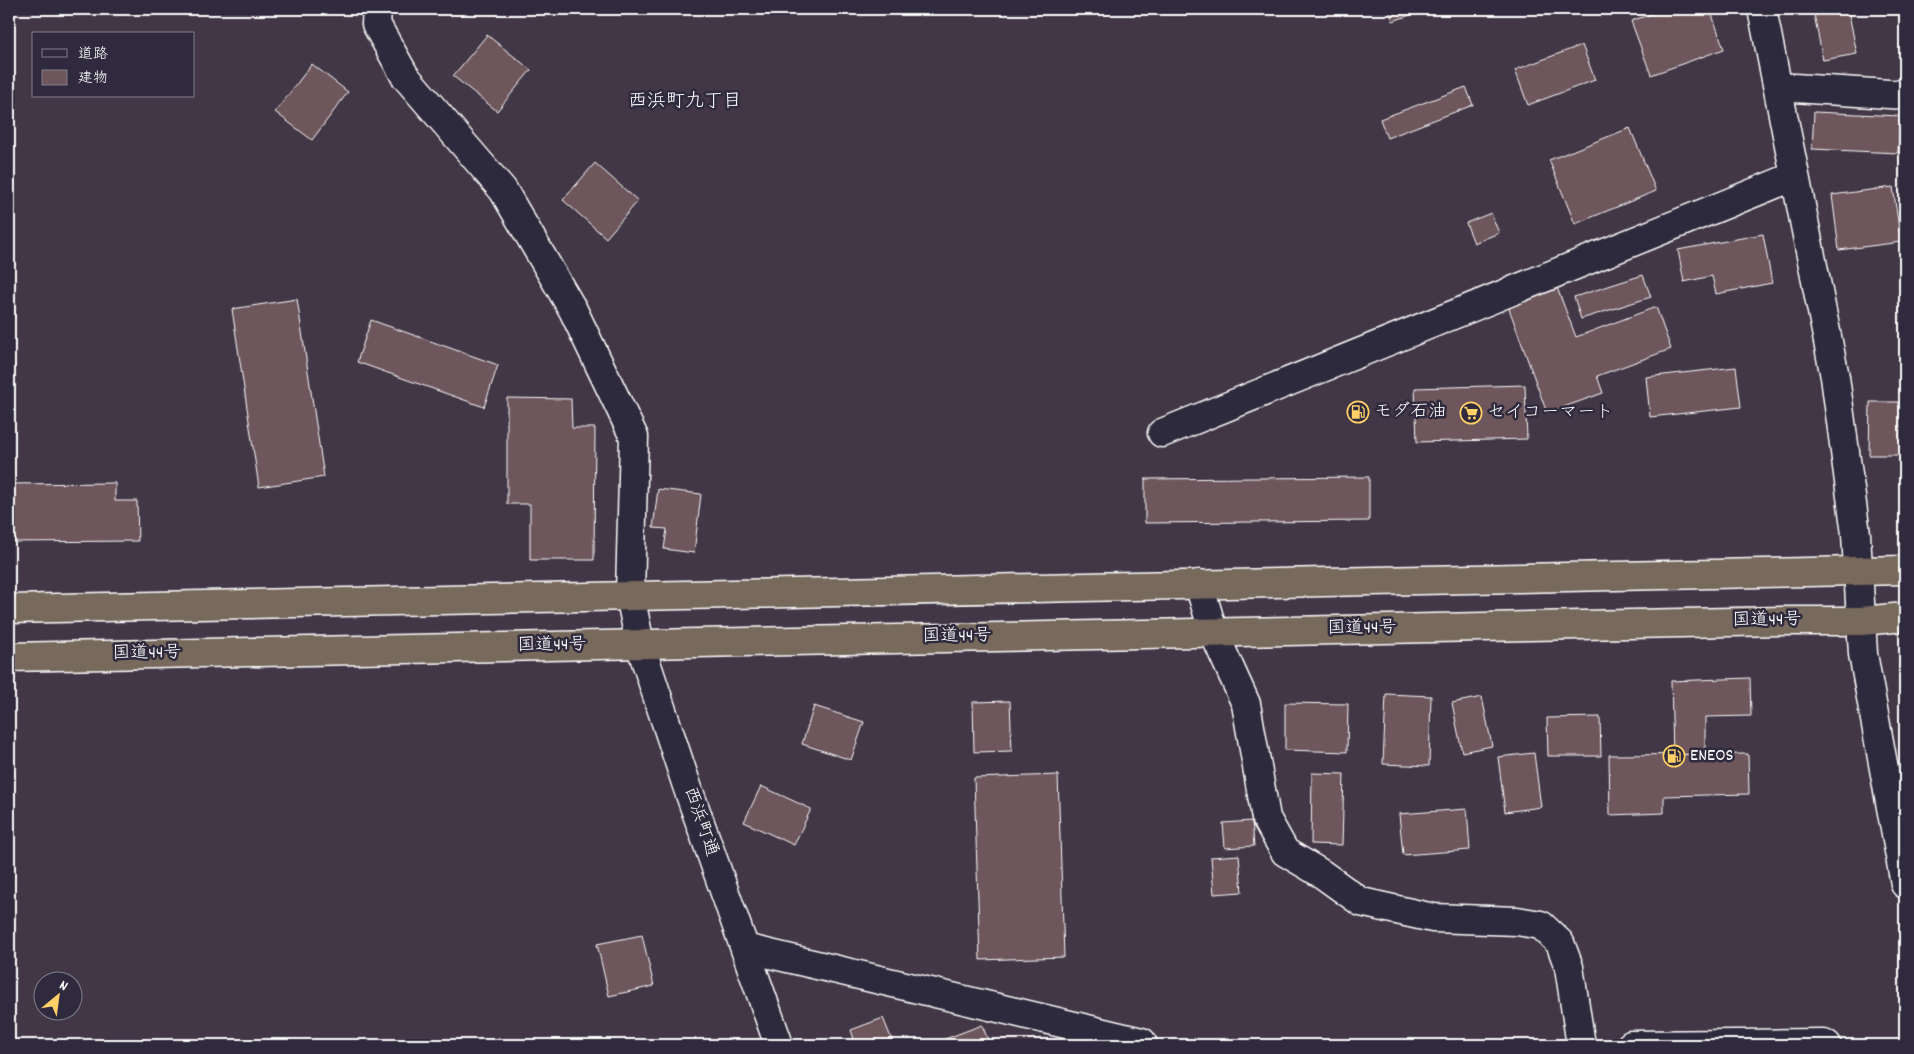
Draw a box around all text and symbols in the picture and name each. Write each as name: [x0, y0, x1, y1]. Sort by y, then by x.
legend: [32, 32, 195, 98]
text: 道路: [78, 44, 108, 66]
text: 建物: [78, 68, 108, 90]
district label: 西浜町九丁目: [628, 89, 742, 116]
fuel station icon: モダ石油: [1346, 400, 1370, 424]
place label: モダ石油: [1374, 400, 1446, 425]
supermarket icon: セイコーマート: [1459, 401, 1483, 425]
place label: セイコーマート: [1487, 401, 1613, 426]
street label: 国道44号: [1732, 608, 1802, 634]
street label: 国道44号: [1327, 616, 1397, 642]
street label: 国道44号: [922, 624, 992, 650]
street label: 国道44号: [517, 633, 587, 659]
street label: 国道44号: [112, 641, 182, 667]
fuel station icon: ENEOS: [1662, 744, 1686, 768]
place label: ENEOS: [1690, 744, 1734, 769]
street label: 西浜町通: [676, 784, 724, 860]
north arrow: [32, 972, 82, 1022]
text: N: [55, 976, 71, 997]

